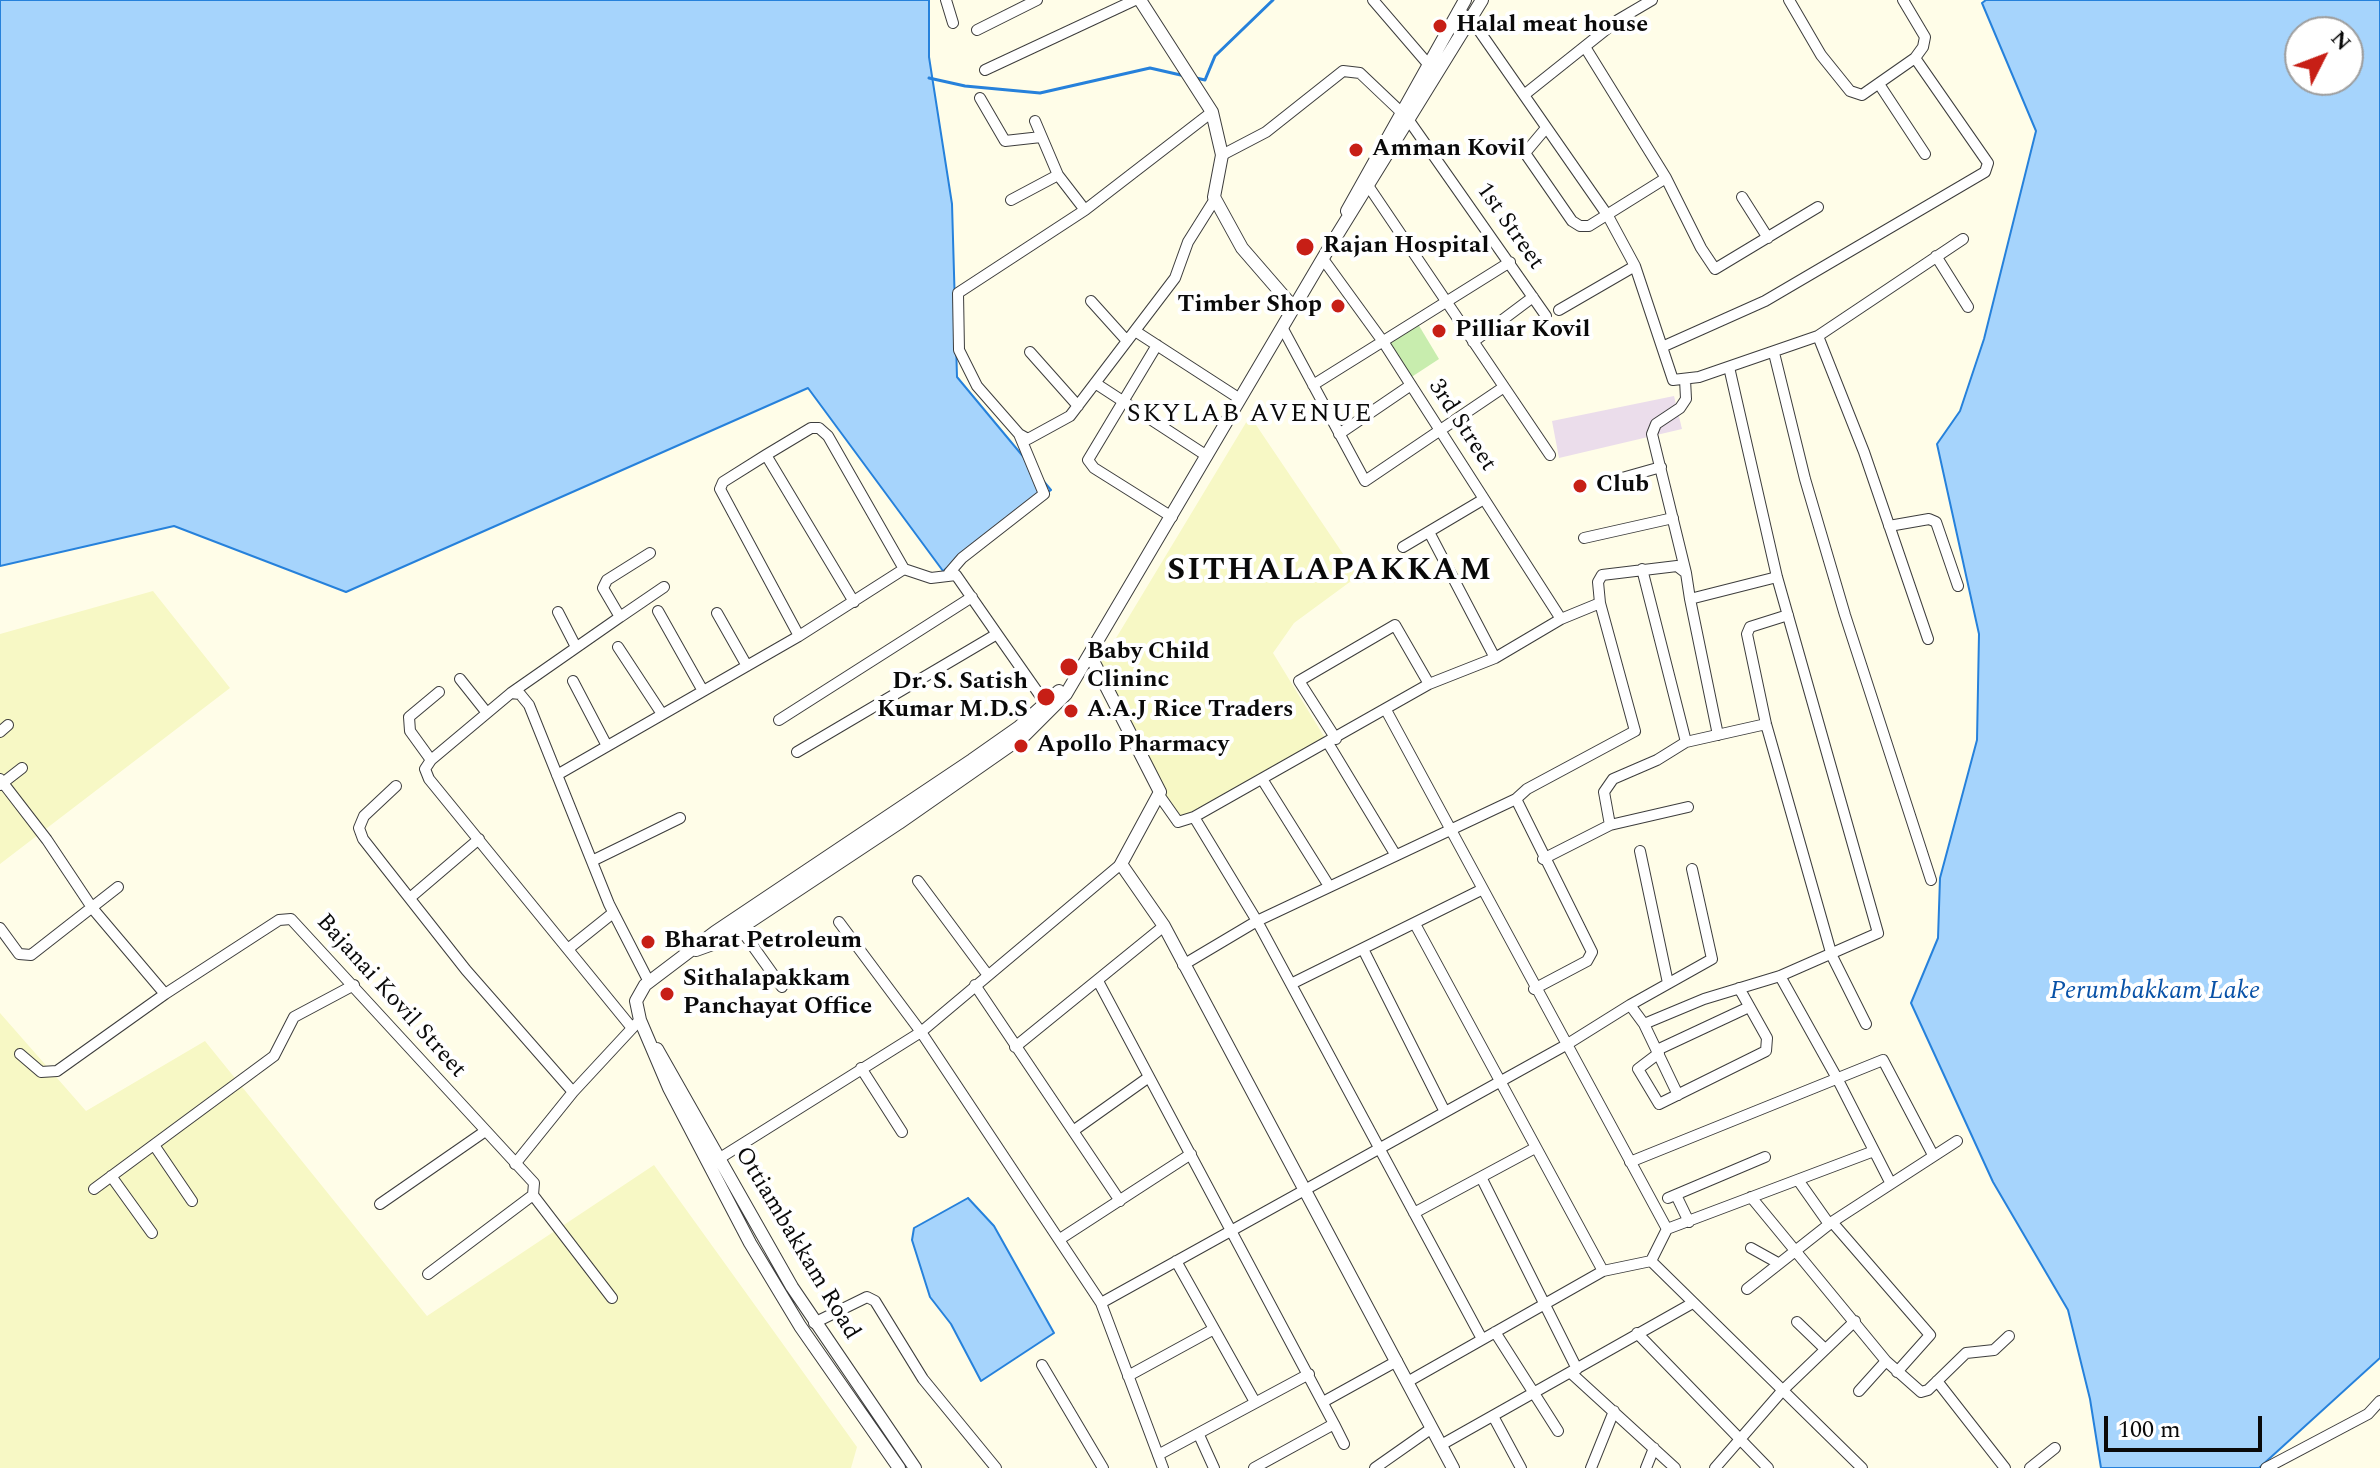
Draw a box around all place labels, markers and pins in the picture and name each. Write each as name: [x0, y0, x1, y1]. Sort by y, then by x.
place label: Halal meat house: [1456, 12, 1648, 40]
marker: Halal meat house: [1431, 17, 1449, 35]
place label: Amman Kovil: [1372, 136, 1526, 164]
marker: Amman Kovil: [1347, 141, 1365, 159]
place label: Rajan Hospital: [1323, 233, 1489, 261]
marker: Rajan Hospital: [1294, 236, 1316, 258]
place label: Timber Shop: [1178, 292, 1322, 320]
marker: Timber Shop: [1329, 297, 1347, 315]
place label: Pilliar Kovil: [1455, 317, 1590, 345]
marker: Pilliar Kovil: [1430, 322, 1448, 340]
place label: Club: [1596, 472, 1649, 500]
marker: Club: [1571, 477, 1589, 495]
place label: Baby Child Clininc: [1087, 639, 1210, 695]
marker: Baby Child Clininc: [1058, 656, 1080, 678]
place label: Dr. S. Satish Kumar M.D.S: [877, 669, 1028, 725]
marker: Dr. S. Satish Kumar M.D.S: [1035, 686, 1057, 708]
place label: A.A.J Rice Traders: [1087, 697, 1293, 725]
marker: A.A.J Rice Traders: [1062, 702, 1080, 720]
place label: Apollo Pharmacy: [1037, 732, 1229, 760]
marker: Apollo Pharmacy: [1012, 737, 1030, 755]
place label: Bharat Petroleum: [664, 928, 862, 956]
marker: Bharat Petroleum: [639, 933, 657, 951]
place label: Sithalapakkam Panchayat Office: [683, 966, 872, 1022]
marker: Sithalapakkam Panchayat Office: [658, 985, 676, 1003]

